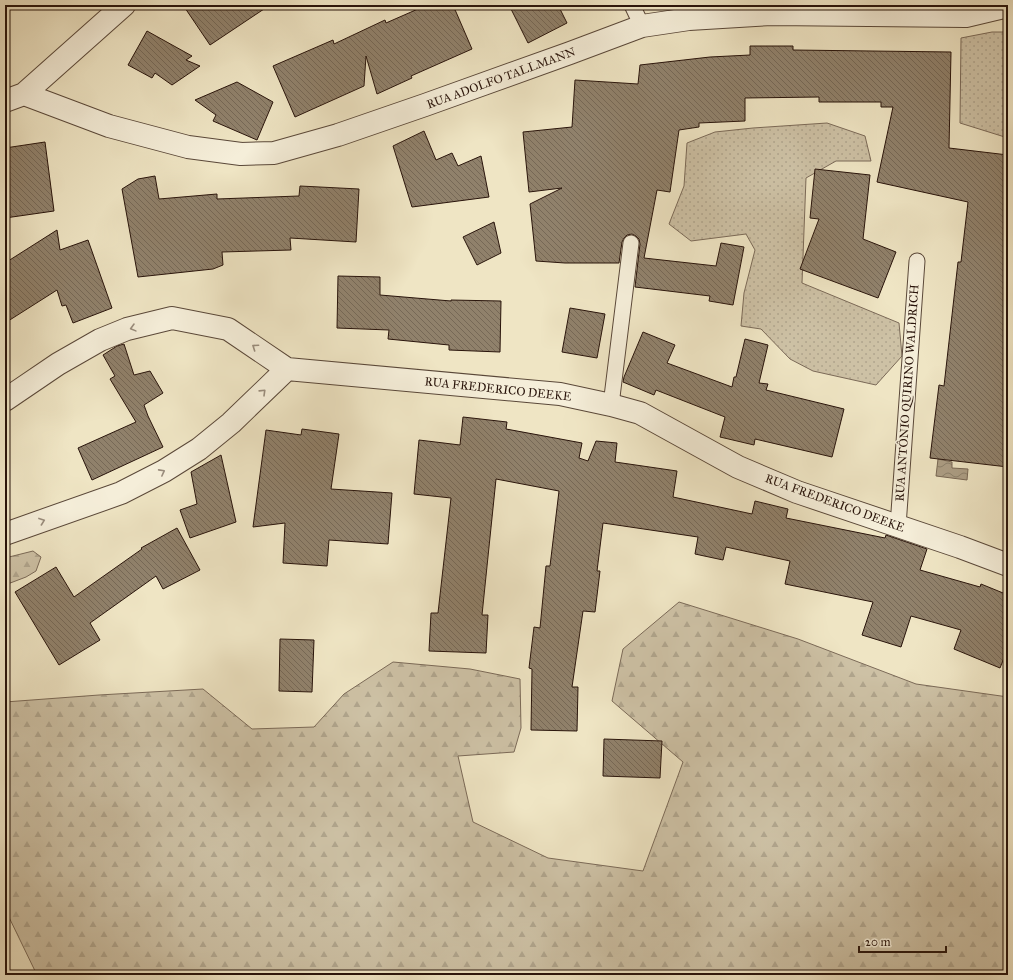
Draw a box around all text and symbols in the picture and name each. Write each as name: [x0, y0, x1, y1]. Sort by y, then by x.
street label: RUA ADOLFO TALLMANN: [425, 45, 577, 111]
street label: RUA ANTÔNIO QUIRINO WALDRICH: [891, 284, 922, 502]
one-way arrow: [129, 323, 136, 332]
one-way arrow: [252, 344, 259, 352]
street label: RUA FREDERICO DEEKE: [424, 374, 572, 404]
one-way arrow: [258, 389, 266, 397]
one-way arrow: [158, 470, 165, 477]
street label: RUA FREDERICO DEEKE: [763, 471, 907, 535]
one-way arrow: [38, 518, 45, 526]
scale bar: [859, 928, 946, 954]
text: 20 m: [865, 935, 891, 949]

